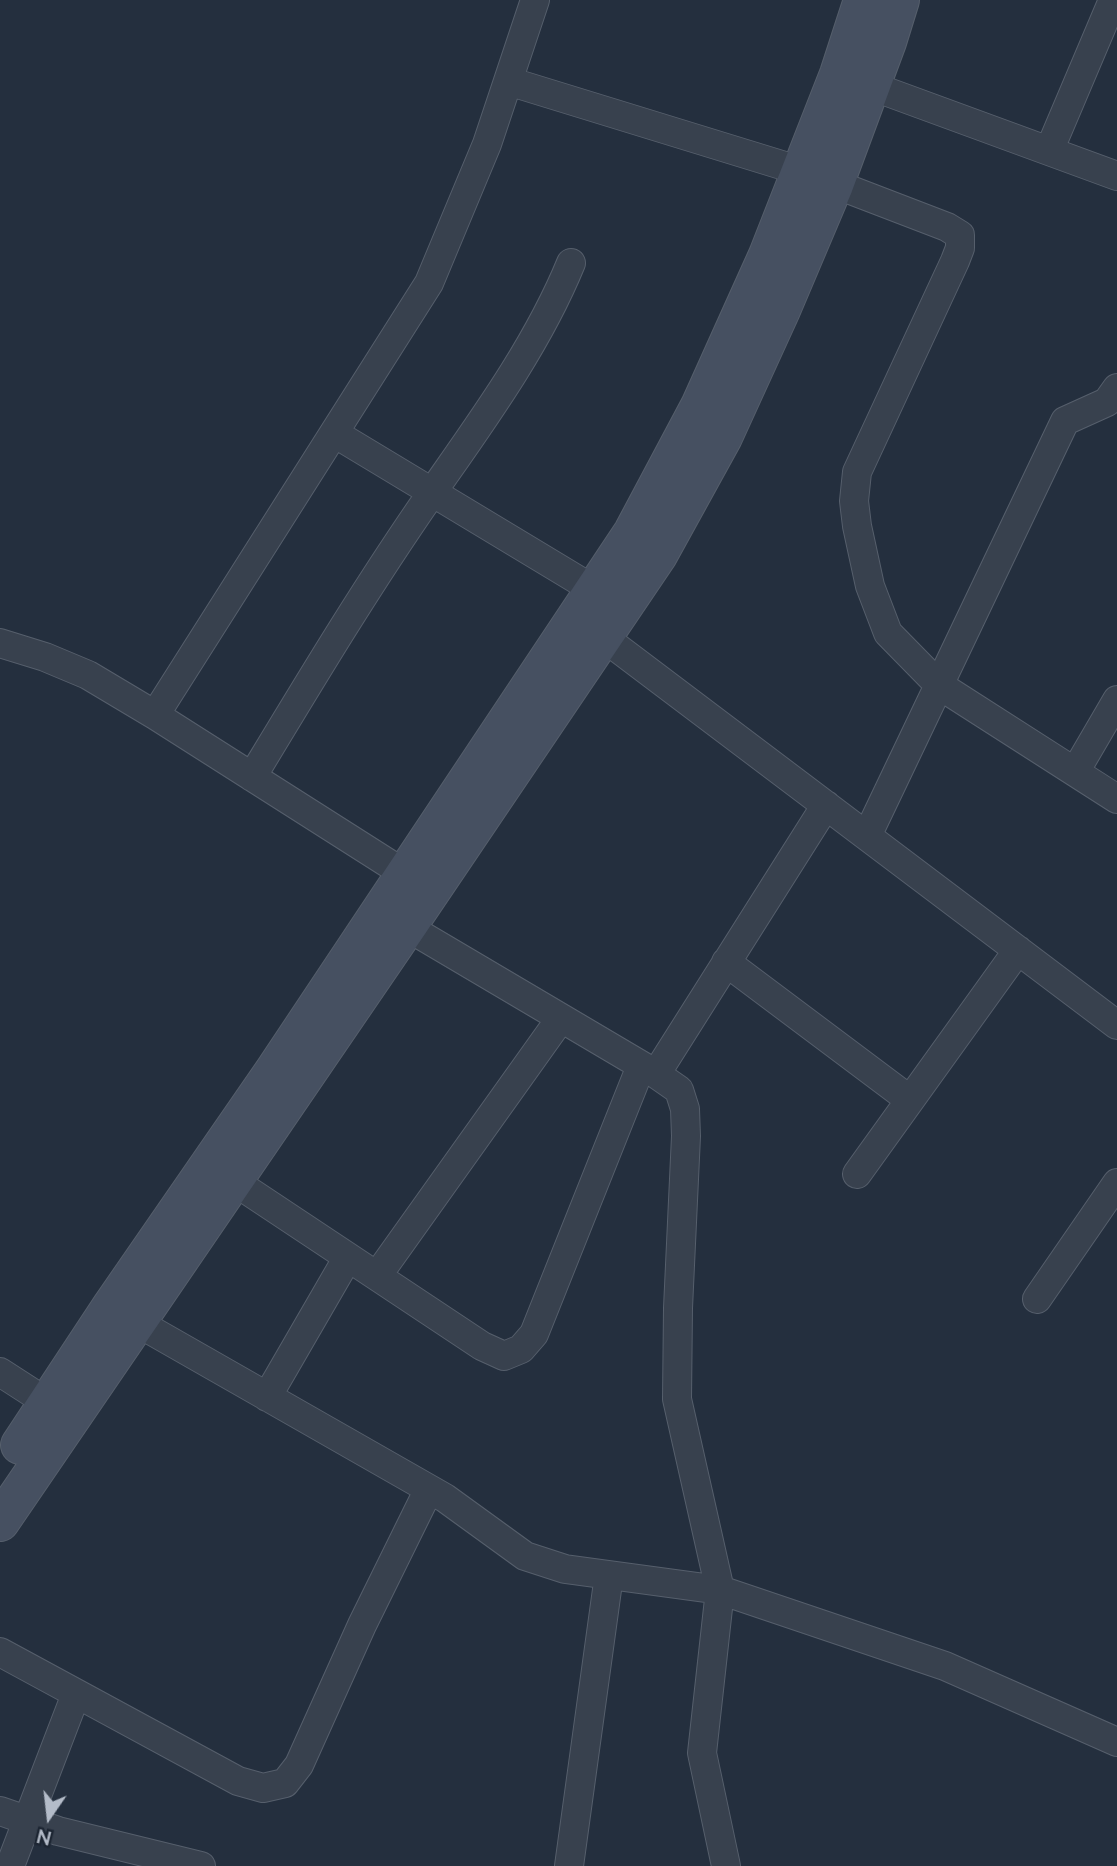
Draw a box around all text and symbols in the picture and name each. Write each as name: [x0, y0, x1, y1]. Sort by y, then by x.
north arrow: [14, 1782, 84, 1852]
text: N: [34, 1824, 54, 1851]

